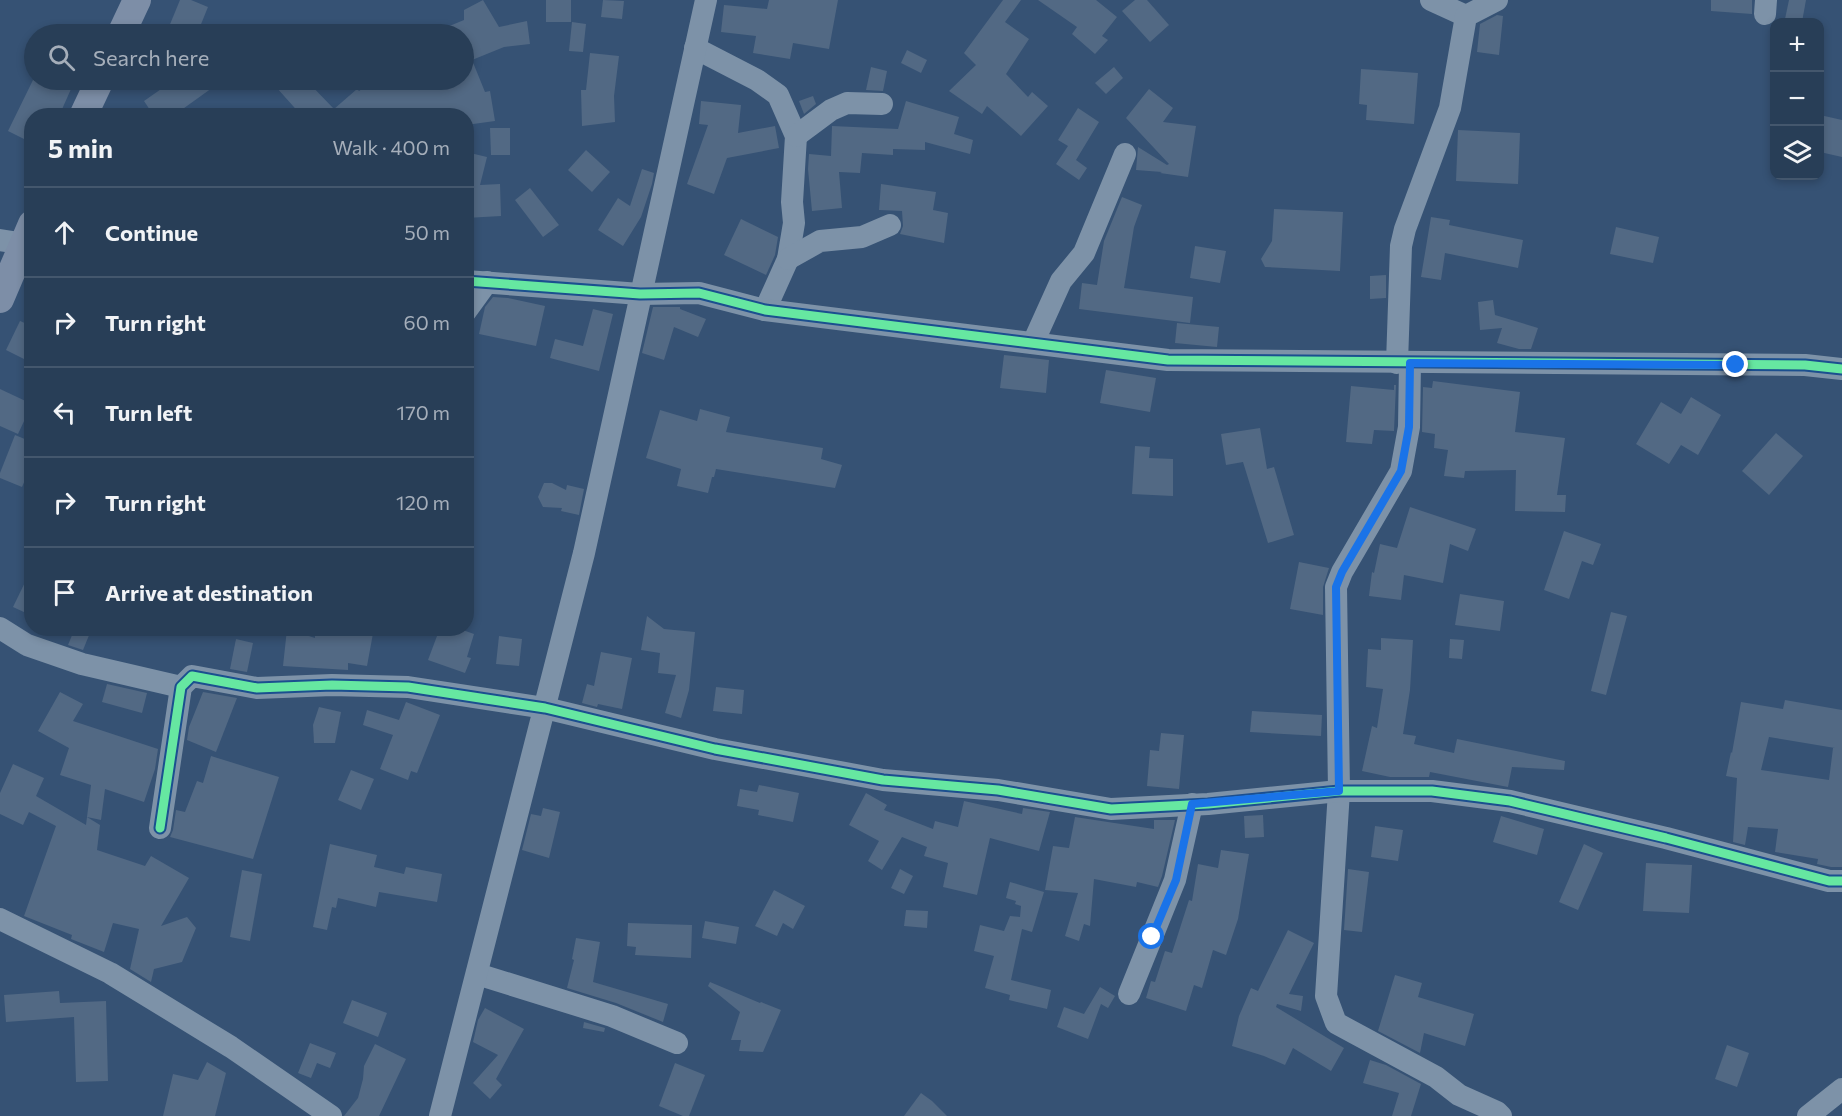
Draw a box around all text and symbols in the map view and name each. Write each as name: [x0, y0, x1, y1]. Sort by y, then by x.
map controls: [1770, 18, 1824, 180]
button: +: [1770, 18, 1824, 72]
search box: [24, 24, 474, 90]
icon: search: [45, 41, 78, 74]
text: Search here: [93, 44, 209, 71]
button: −: [1770, 72, 1824, 126]
button: layers: [1770, 126, 1824, 180]
text: 5 min: [48, 132, 113, 163]
text: Walk · 400 m: [333, 135, 450, 159]
icon: ahead: [48, 216, 81, 249]
text: Continue: [105, 219, 198, 246]
text: 50 m: [404, 220, 450, 244]
icon: right: [48, 306, 81, 339]
text: Turn right: [105, 309, 206, 336]
text: 60 m: [404, 310, 450, 334]
route end: [1722, 351, 1748, 377]
icon: left: [48, 396, 81, 429]
text: Turn left: [105, 399, 192, 426]
text: 170 m: [397, 400, 450, 424]
icon: right: [48, 486, 81, 519]
text: Turn right: [105, 489, 206, 516]
text: 120 m: [396, 490, 450, 514]
icon: arrive: [48, 576, 81, 609]
text: Arrive at destination: [105, 579, 313, 606]
route start: [1138, 923, 1164, 949]

